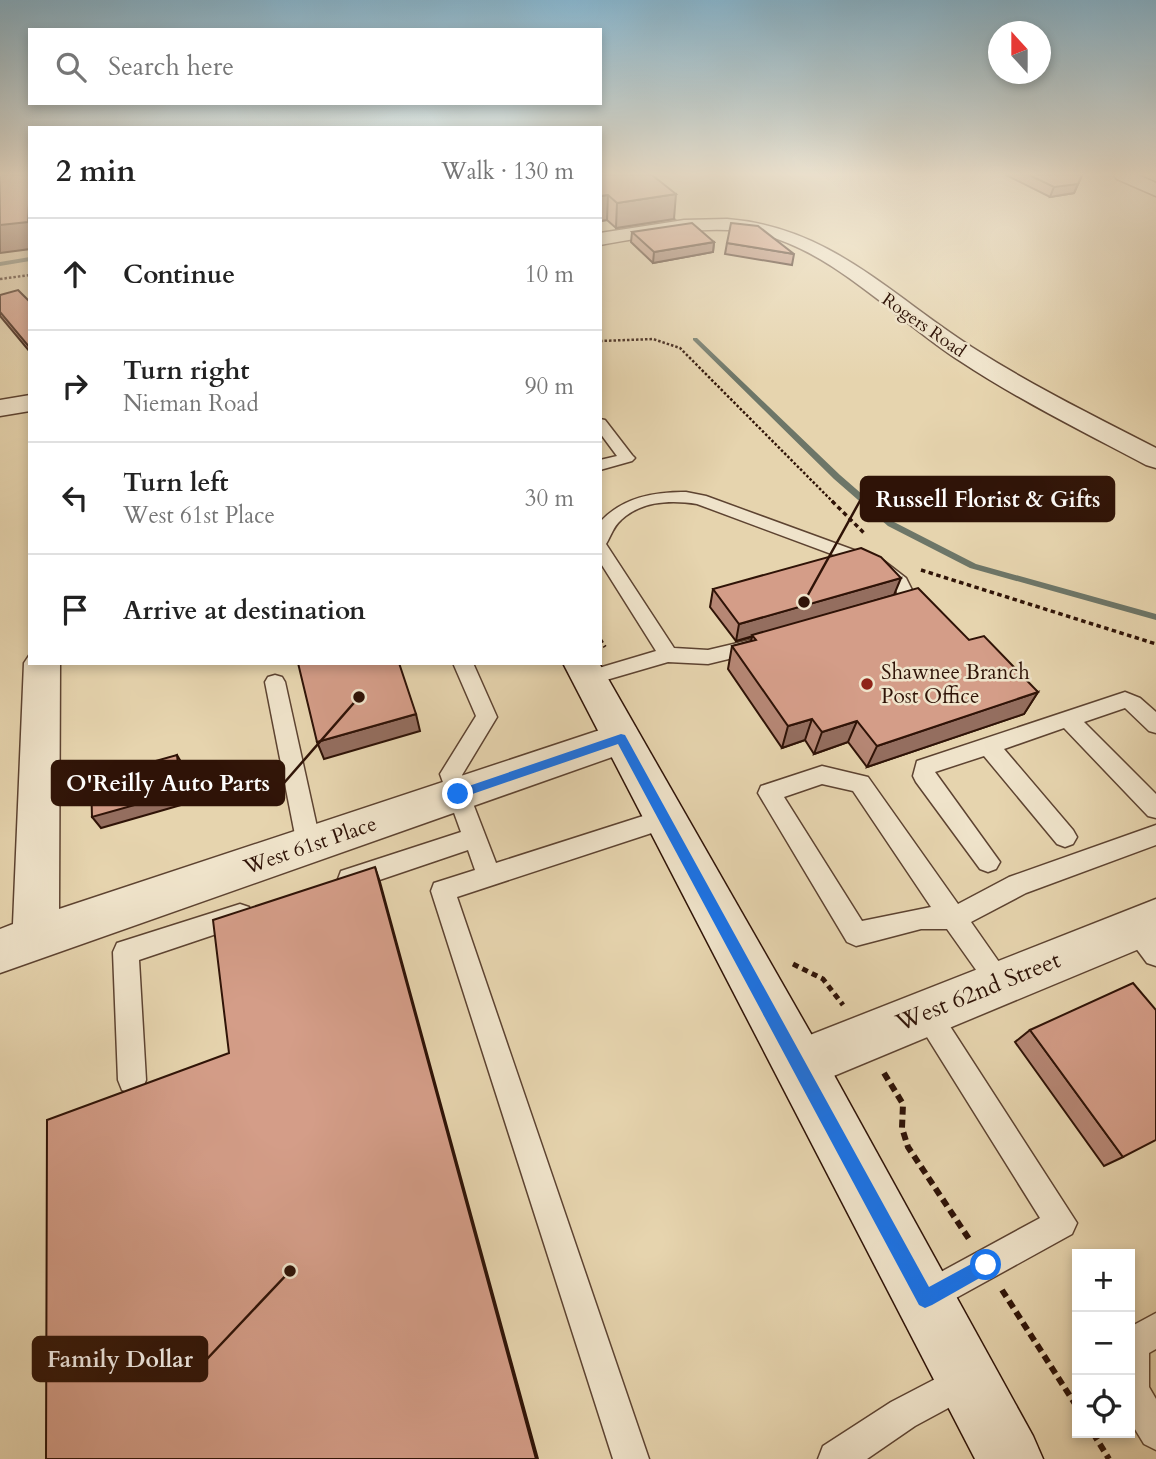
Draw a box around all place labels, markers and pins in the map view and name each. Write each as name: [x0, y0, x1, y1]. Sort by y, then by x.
callout: Russell Florist & Gifts: [861, 477, 1114, 521]
place label: Shawnee Branch Post Office: [881, 658, 1030, 711]
marker: Shawnee Branch Post Office: [859, 676, 875, 692]
callout: O'Reilly Auto Parts: [52, 761, 284, 805]
callout: Family Dollar: [33, 1337, 207, 1381]

